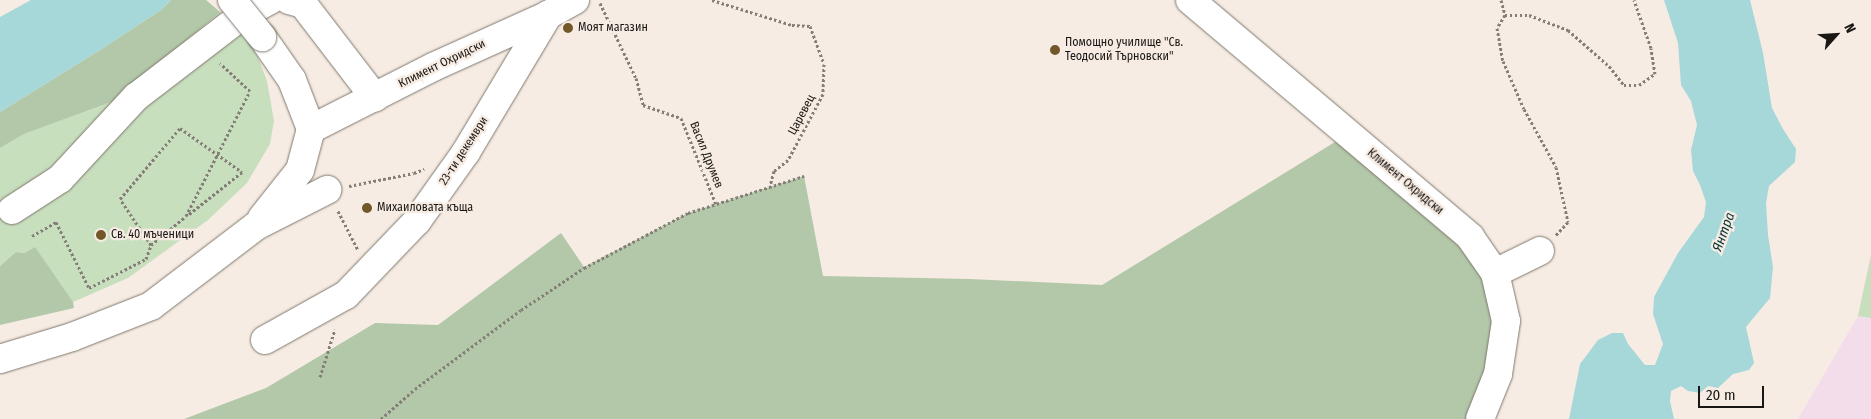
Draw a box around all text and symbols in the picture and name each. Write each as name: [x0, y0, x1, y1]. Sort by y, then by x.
north arrow: [1811, 10, 1861, 60]
place label: Моят магазин: [578, 21, 648, 35]
text: N: [1840, 21, 1859, 36]
marker: Моят магазин: [562, 22, 574, 34]
place label: Помощно училище "Св. Теодосий Търновски": [1065, 36, 1183, 64]
street label: Климент Охридски: [396, 37, 488, 91]
marker: Помощно училище "Св. Теодосий Търновски": [1049, 44, 1061, 56]
street label: Царевец: [785, 92, 819, 138]
street label: 23-ти декември: [437, 114, 491, 188]
street label: Васил Друмев: [686, 120, 726, 190]
street label: Климент Охридски: [1364, 146, 1446, 218]
place label: Михаиловата къща: [377, 201, 473, 215]
marker: Михаиловата къща: [361, 202, 373, 214]
water label: Янтра: [1709, 210, 1739, 254]
place label: Св. 40 мъченици: [111, 228, 194, 242]
marker: Св. 40 мъченици: [95, 229, 107, 241]
scale bar: [1701, 376, 1767, 408]
text: 20 m: [1706, 386, 1736, 404]

